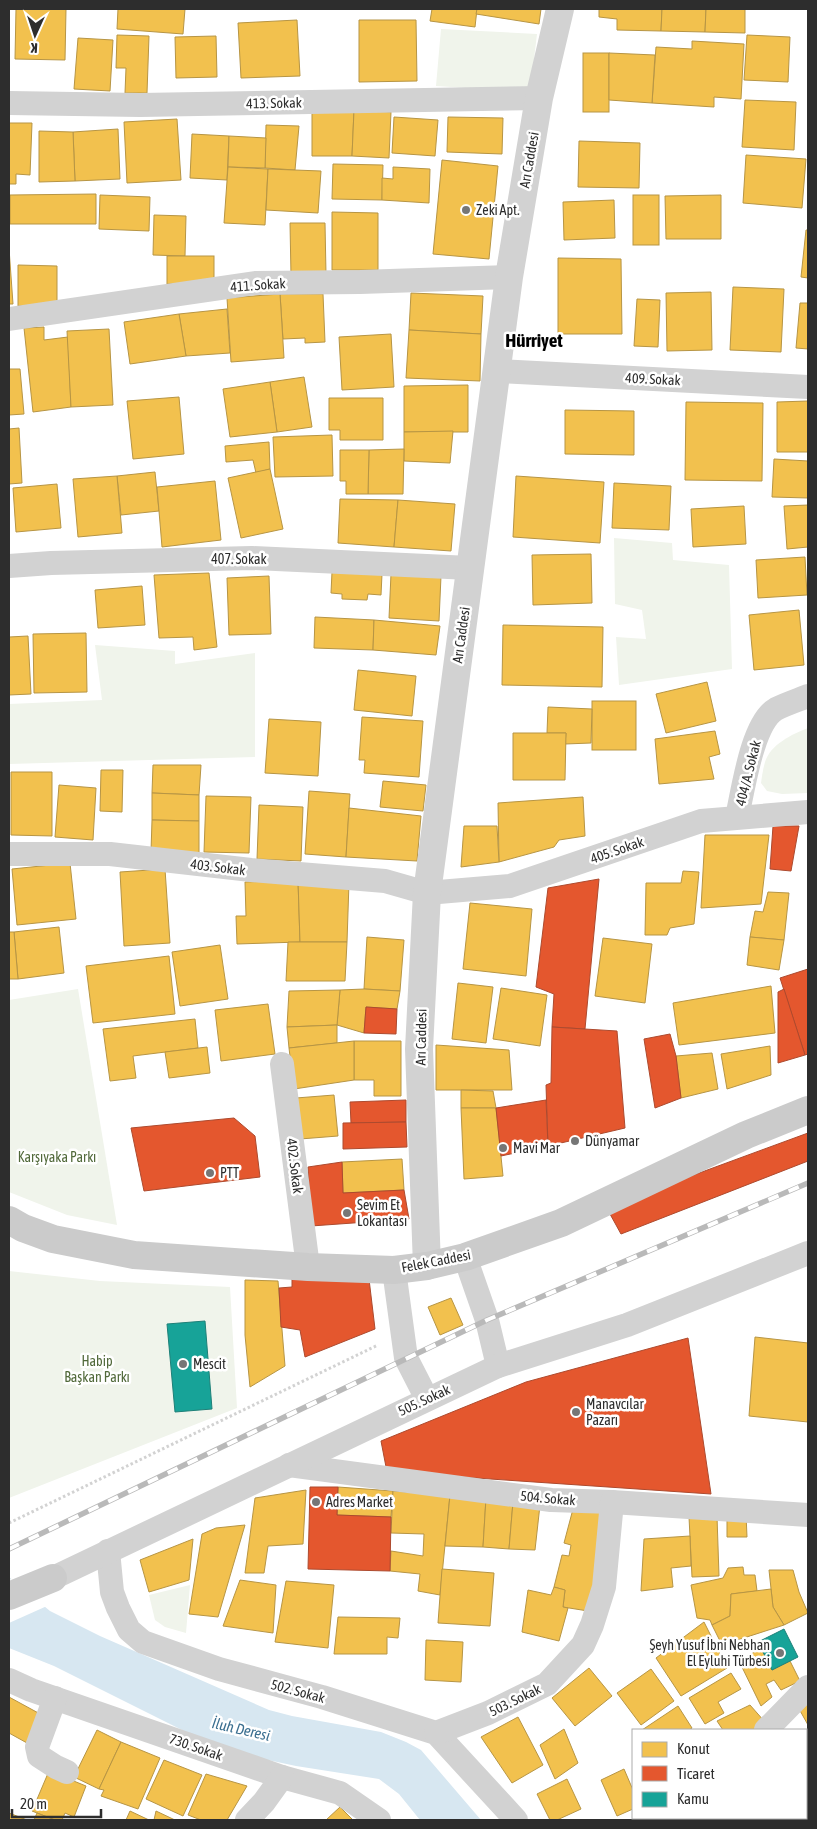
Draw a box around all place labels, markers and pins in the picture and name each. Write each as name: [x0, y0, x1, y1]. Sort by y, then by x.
place label: Zeki Apt.: [476, 202, 520, 218]
marker: Zeki Apt.: [460, 204, 472, 216]
place label: Dünyamar: [585, 1133, 640, 1149]
marker: Dünyamar: [569, 1135, 581, 1147]
place label: Mavi Mar: [513, 1140, 561, 1156]
marker: Mavi Mar: [497, 1142, 509, 1154]
place label: PTT: [220, 1165, 239, 1181]
marker: PTT: [204, 1167, 216, 1179]
place label: Sevim Et Lokantası: [357, 1197, 407, 1229]
marker: Sevim Et Lokantası: [341, 1207, 353, 1219]
place label: Mescit: [193, 1356, 226, 1372]
marker: Mescit: [177, 1358, 189, 1370]
place label: Manavcılar Pazarı: [586, 1396, 644, 1428]
marker: Manavcılar Pazarı: [570, 1406, 582, 1418]
place label: Adres Market: [326, 1494, 393, 1510]
marker: Adres Market: [310, 1496, 322, 1508]
place label: Şeyh Yusuf İbni Nebhan El Eyluhi Türbesi: [649, 1637, 770, 1669]
marker: Şeyh Yusuf İbni Nebhan El Eyluhi Türbesi: [774, 1647, 786, 1659]

